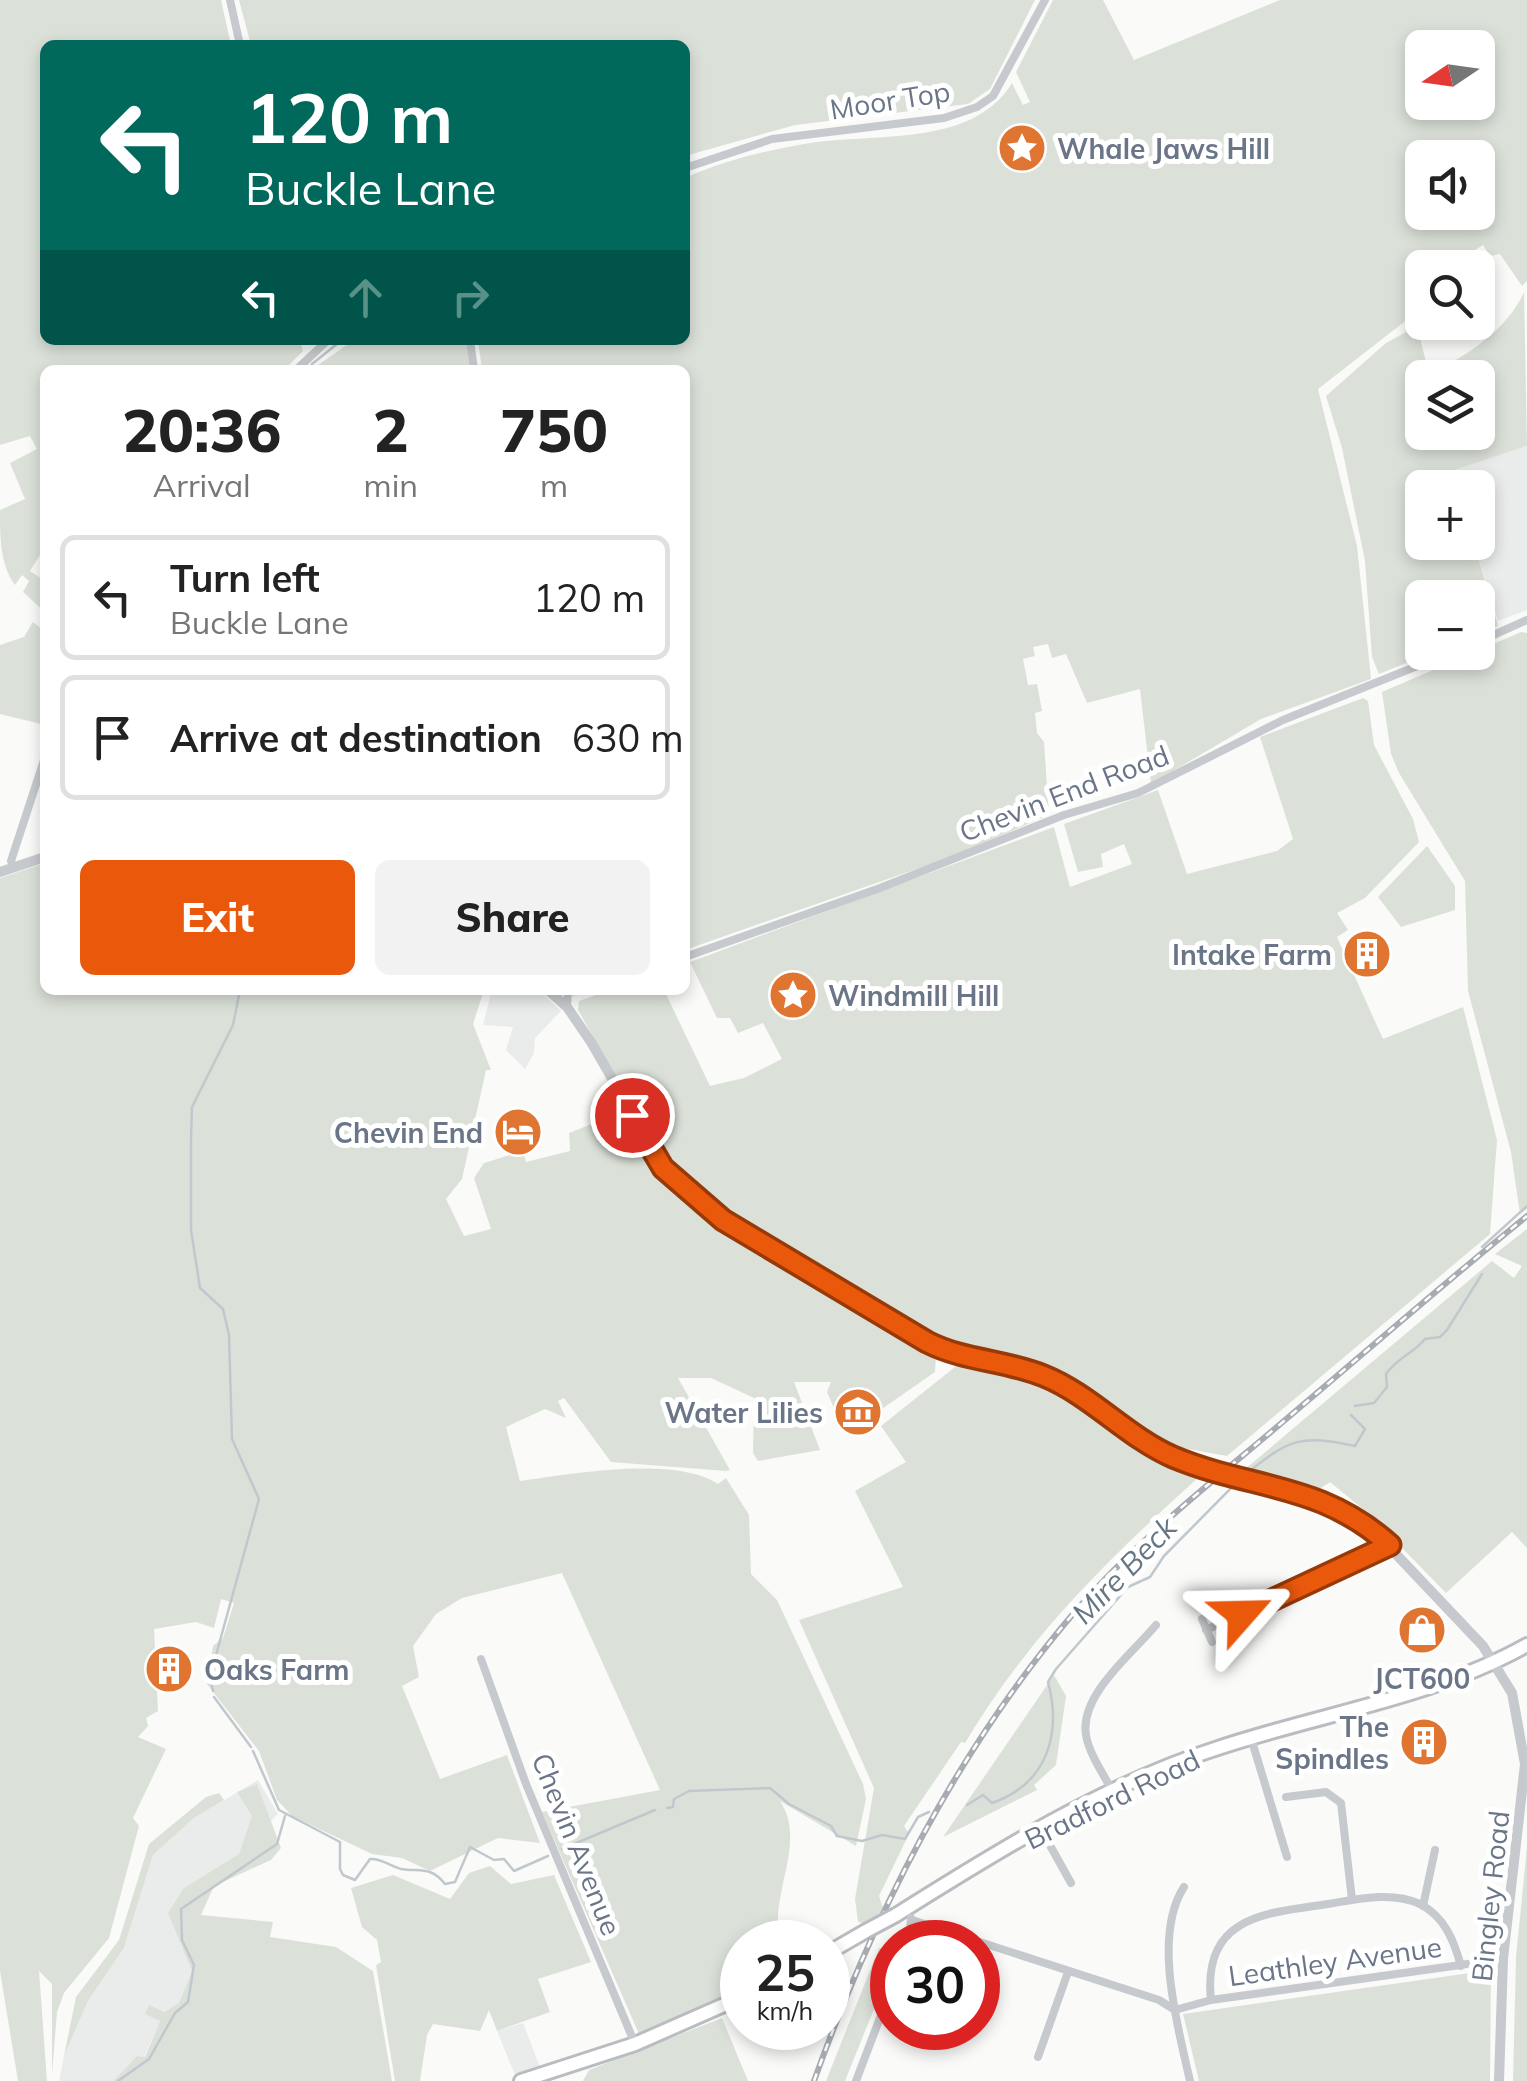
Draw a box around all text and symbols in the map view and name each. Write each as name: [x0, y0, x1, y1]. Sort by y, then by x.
north arrow: [1405, 30, 1495, 120]
map controls: [1405, 30, 1495, 670]
text: 120 m: [245, 73, 453, 161]
street label: Moor Top: [827, 73, 953, 127]
icon: left: [80, 80, 210, 210]
place icon: Whale Jaws Hill: [996, 122, 1048, 174]
place label: Whale Jaws Hill: [1057, 131, 1270, 166]
button: sound: [1405, 140, 1495, 230]
text: Buckle Lane: [245, 160, 496, 216]
button: search: [1405, 250, 1495, 340]
icon: left: [233, 270, 288, 325]
icon: ahead: [338, 270, 393, 325]
icon: right: [443, 270, 498, 325]
button: layers: [1405, 360, 1495, 450]
text: 20:36: [122, 392, 282, 467]
text: 2: [373, 392, 409, 467]
text: 750: [500, 392, 608, 467]
text: Arrival: [153, 465, 251, 505]
text: min: [364, 465, 418, 505]
text: m: [540, 465, 568, 505]
button: +: [1405, 470, 1495, 560]
text: Turn left: [170, 554, 320, 602]
icon: left: [85, 570, 140, 625]
text: 120 m: [533, 574, 645, 622]
button: −: [1405, 580, 1495, 670]
text: Buckle Lane: [170, 602, 349, 642]
icon: arrive: [85, 710, 140, 765]
text: Arrive at destination: [170, 714, 542, 762]
text: 630 m: [572, 714, 684, 762]
street label: Chevin End Road: [954, 737, 1174, 849]
button: Exit: [80, 860, 355, 975]
button: Share: [375, 860, 650, 975]
building icon: Intake Farm: [1341, 928, 1393, 980]
place label: Intake Farm: [1172, 937, 1332, 972]
place icon: Windmill Hill: [767, 969, 819, 1021]
place label: Windmill Hill: [828, 978, 999, 1013]
pin: [590, 1073, 675, 1158]
icon: arrive: [605, 1088, 660, 1143]
hotel icon: Chevin End: [492, 1106, 544, 1158]
place label: Chevin End: [334, 1115, 483, 1150]
museum icon: Water Lilies: [832, 1386, 884, 1438]
place label: Water Lilies: [664, 1395, 823, 1430]
water label: Mire Beck: [1064, 1507, 1186, 1632]
position arrow: [1190, 1562, 1294, 1666]
shop icon: JCT600: [1396, 1604, 1448, 1656]
building icon: Oaks Farm: [143, 1643, 195, 1695]
place label: Oaks Farm: [204, 1652, 349, 1687]
place label: JCT600: [1374, 1661, 1470, 1696]
place label: The Spindles: [1275, 1709, 1389, 1776]
building icon: The Spindles: [1398, 1716, 1450, 1768]
street label: Bradford Road: [1019, 1742, 1205, 1856]
street label: Chevin Avenue: [525, 1748, 629, 1940]
street label: Bingley Road: [1464, 1809, 1516, 1983]
speed limit sign: 30: [870, 1920, 1000, 2050]
street label: Leathley Avenue: [1226, 1929, 1444, 1993]
text: 25: [755, 1941, 815, 2004]
text: km/h: [757, 1995, 813, 2026]

